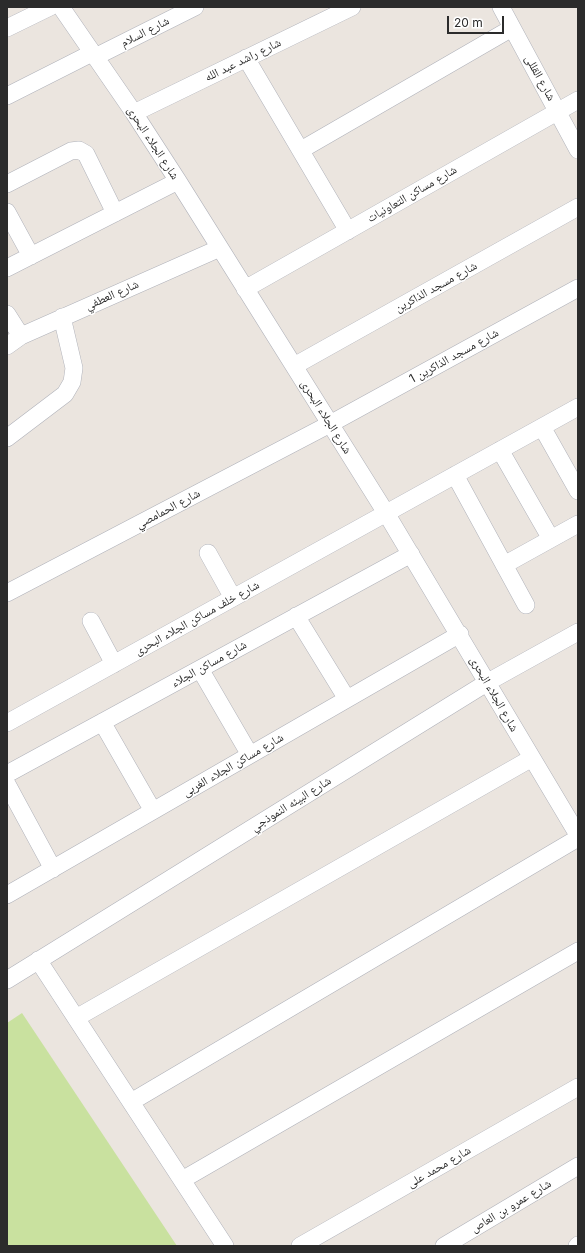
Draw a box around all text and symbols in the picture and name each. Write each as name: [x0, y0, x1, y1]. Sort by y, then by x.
scale bar: [449, 8, 506, 34]
street label: شارع السلام: [118, 14, 172, 50]
text: 20 m: [454, 15, 483, 30]
street label: شارع راشد عبد الله: [203, 35, 283, 85]
street label: شارع القللى: [521, 52, 559, 104]
street label: شارع الجلاء البحرى: [124, 104, 182, 182]
street label: شارع مساكن التعاونيات: [365, 162, 459, 226]
street label: شارع مسجد الذاكرين: [392, 259, 480, 315]
street label: شارع العطفي: [83, 277, 141, 313]
street label: شارع مسجد الذاكرين 1: [407, 326, 501, 386]
street label: شارع الجلاء البحرى: [297, 377, 355, 457]
street label: شارع الحمامصي: [133, 486, 203, 532]
street label: شارع خلف مساكن الجلاء البحرى: [132, 578, 262, 658]
street label: شارع مساكن الجلاء: [169, 637, 249, 691]
street label: شارع الجلاء البحرى: [467, 654, 521, 734]
street label: شارع مساكن الجلاء الغربى: [180, 730, 286, 800]
street label: شارع البيئه النموذجي: [248, 774, 334, 834]
street label: شارع محمد على: [405, 1143, 473, 1191]
street label: شارع عمرو بن العاص: [468, 1176, 554, 1236]

